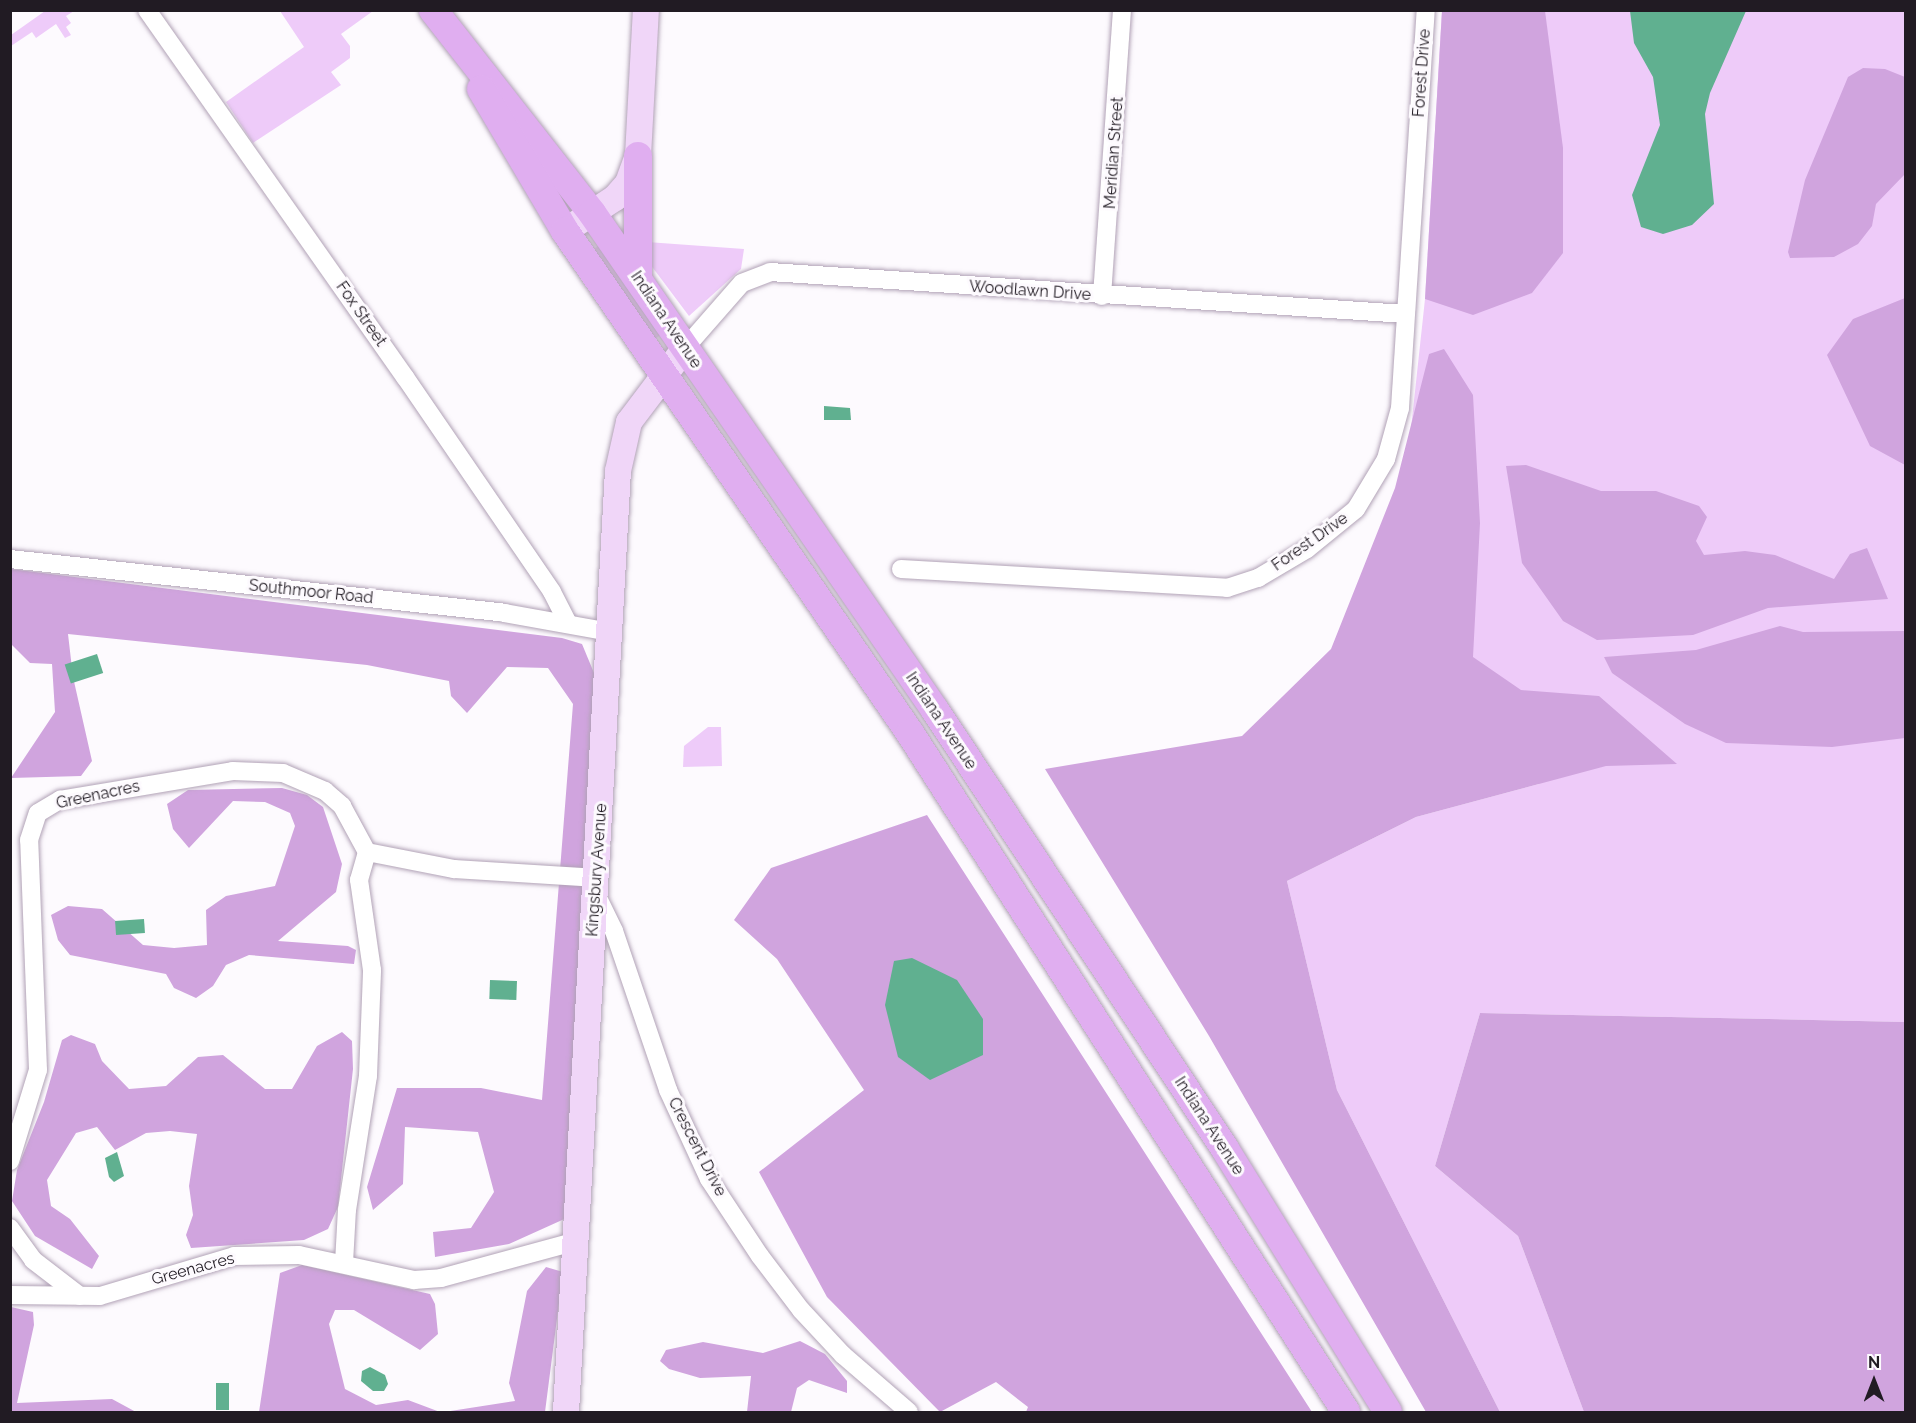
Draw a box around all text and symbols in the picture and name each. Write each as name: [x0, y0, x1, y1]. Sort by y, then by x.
street label: Forest Drive: [1409, 28, 1435, 118]
street label: Meridian Street: [1101, 96, 1127, 210]
street label: Indiana Avenue: [626, 267, 706, 373]
street label: Woodlawn Drive: [968, 277, 1092, 305]
street label: Fox Street: [332, 278, 390, 350]
street label: Forest Drive: [1268, 509, 1352, 575]
street label: Southmoor Road: [248, 576, 374, 608]
street label: Indiana Avenue: [901, 668, 981, 774]
street label: Greenacres: [54, 777, 142, 813]
street label: Kingsbury Avenue: [583, 802, 611, 938]
street label: Indiana Avenue: [1170, 1073, 1248, 1179]
street label: Crescent Drive: [664, 1094, 730, 1200]
street label: Greenacres: [150, 1249, 236, 1289]
north arrow: [1844, 1351, 1904, 1411]
text: N: [1868, 1353, 1880, 1372]

